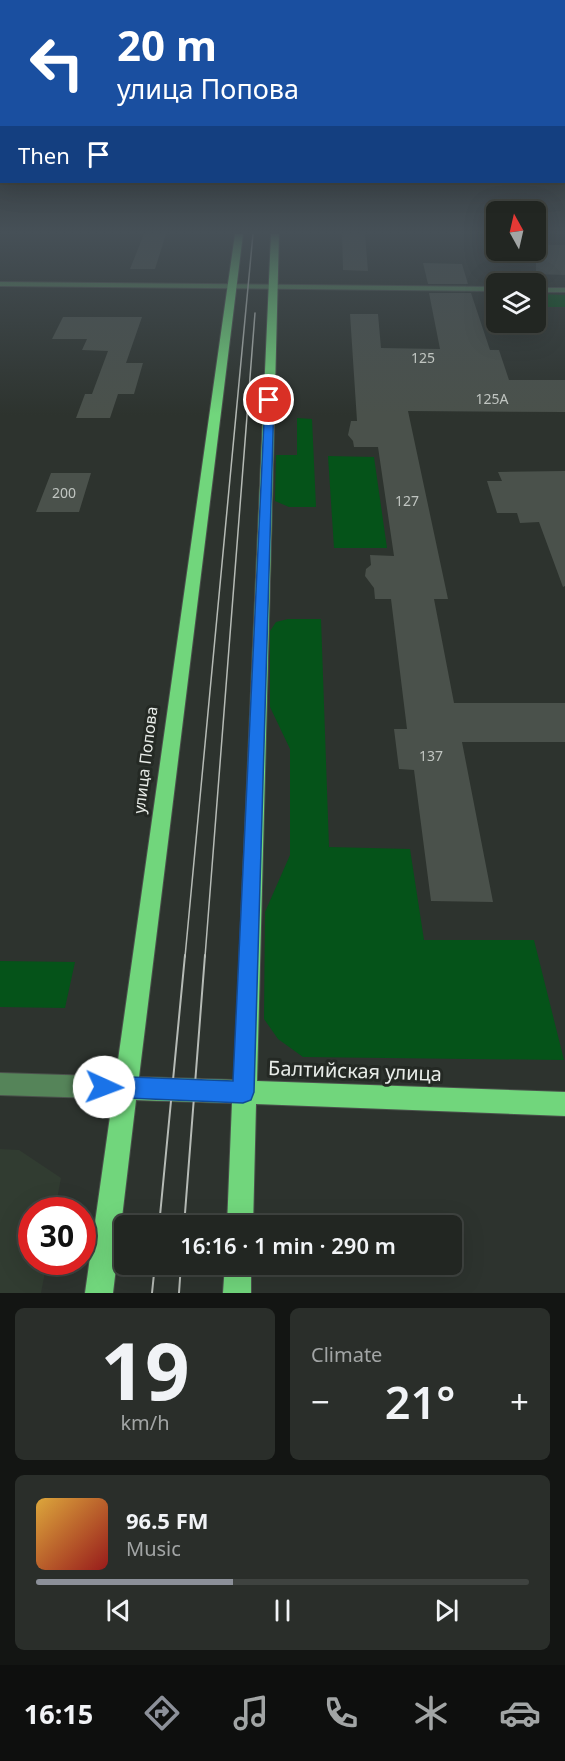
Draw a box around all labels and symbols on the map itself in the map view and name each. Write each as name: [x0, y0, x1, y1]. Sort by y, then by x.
north arrow: [486, 201, 546, 261]
house number: 125: [411, 348, 435, 367]
pin: [243, 374, 294, 425]
house number: 125А: [476, 389, 509, 408]
house number: 200: [52, 483, 76, 502]
house number: 127: [395, 491, 419, 510]
street label: улица Попова: [128, 705, 162, 815]
house number: 137: [419, 746, 443, 765]
street label: Балтийская улица: [268, 1054, 442, 1087]
position arrow: [72, 1055, 136, 1119]
speed limit sign: 30: [18, 1197, 96, 1275]

